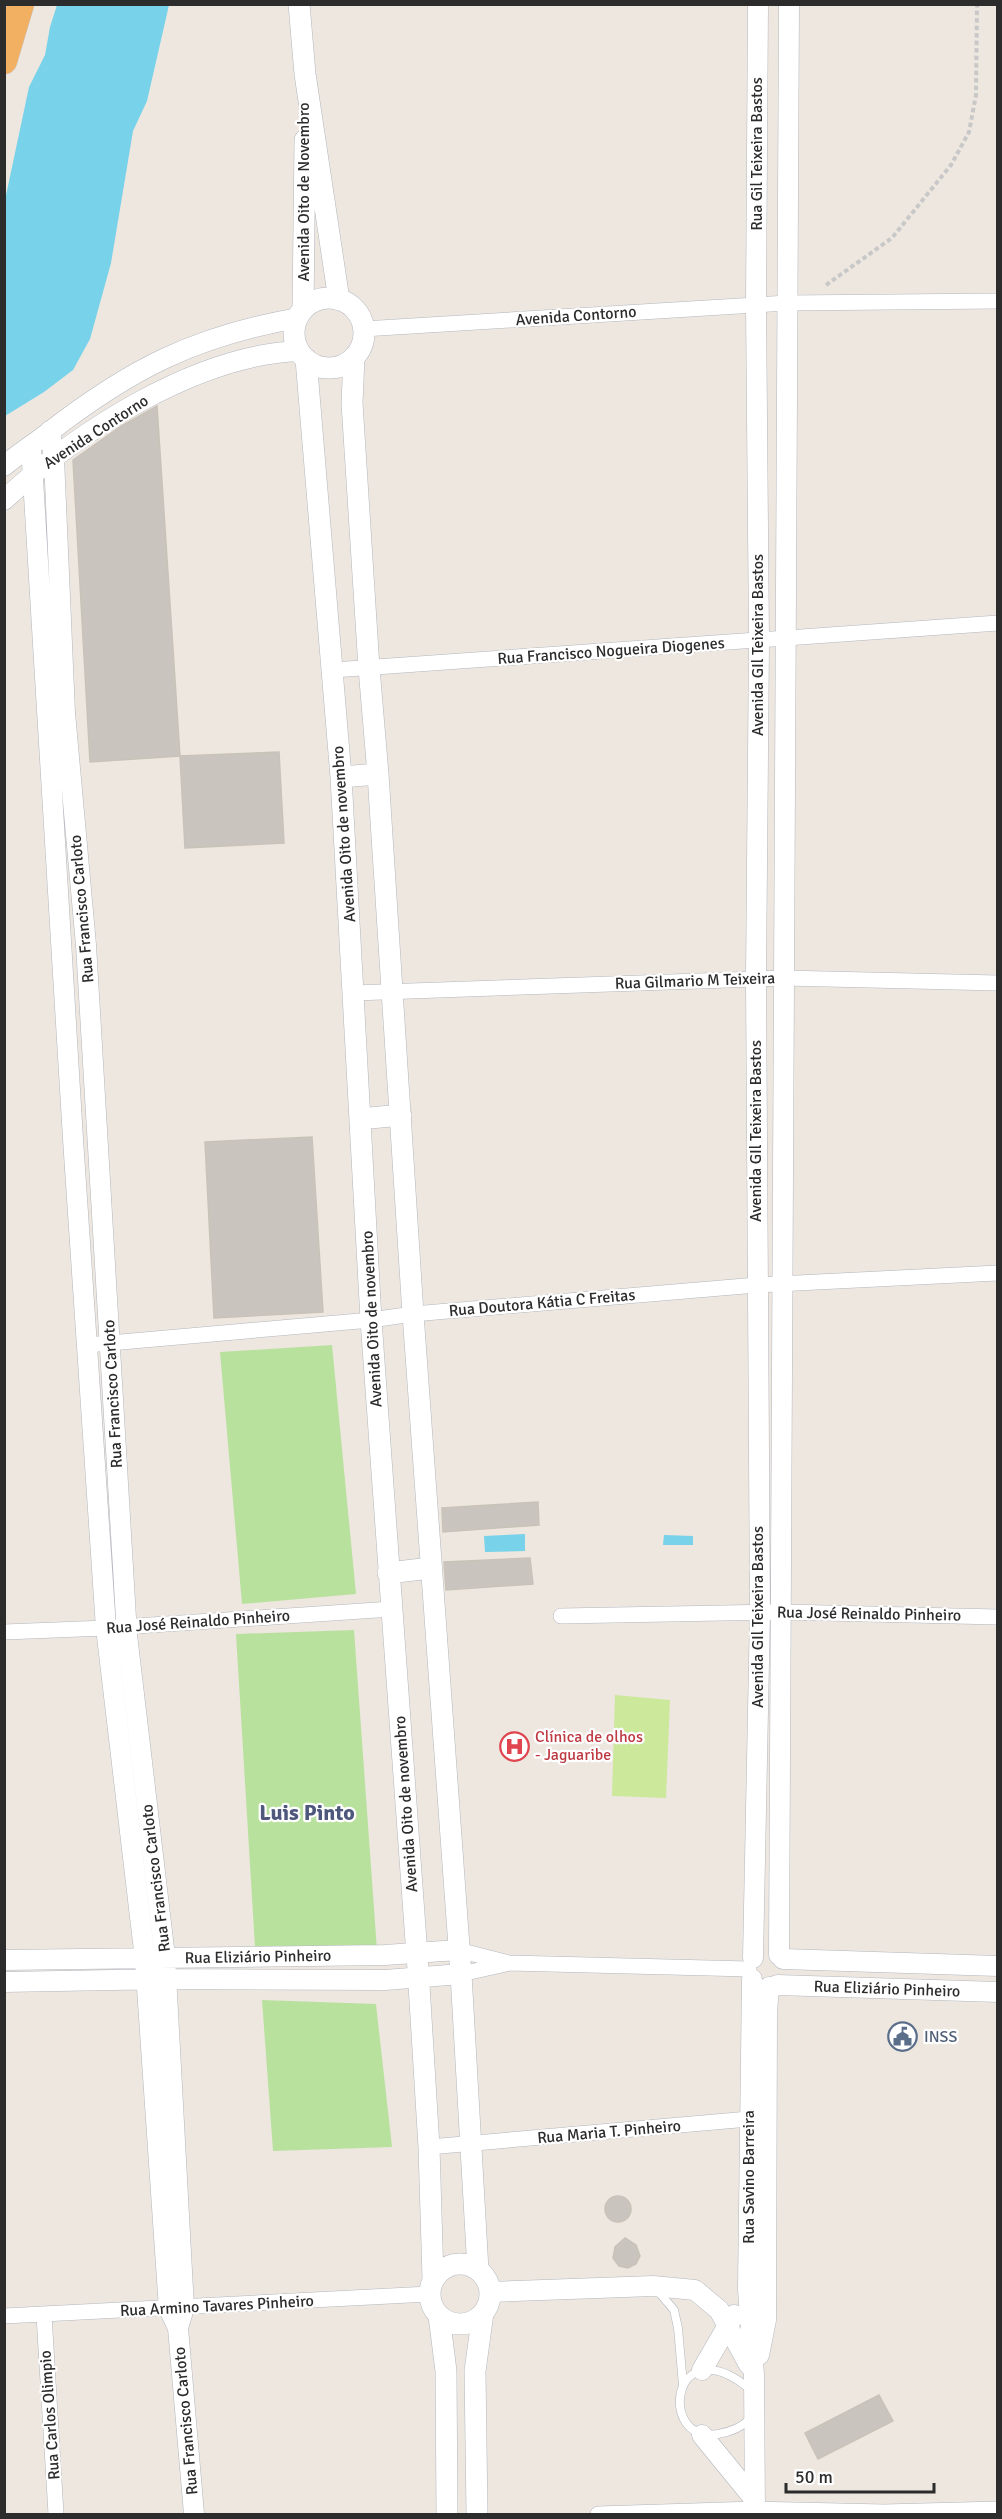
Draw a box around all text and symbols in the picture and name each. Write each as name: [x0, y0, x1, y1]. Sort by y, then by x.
street label: Rua Gil Teixeira Bastos: [747, 77, 767, 231]
street label: Avenida Oito de Novembro: [294, 102, 314, 282]
street label: Avenida Contorno: [515, 302, 637, 330]
street label: Avenida Contorno: [40, 391, 152, 473]
street label: Avenida GIl Teixeira Bastos: [748, 554, 768, 736]
street label: Rua Francisco Nogueira Diogenes: [497, 633, 725, 669]
street label: Avenida Oito de novembro: [328, 745, 360, 923]
street label: Rua Francisco Carloto: [66, 834, 98, 984]
street label: Rua Gilmario M Teixeira: [614, 968, 776, 994]
street label: Avenida GIl Teixeira Bastos: [746, 1040, 766, 1222]
street label: Avenida Oito de novembro: [357, 1230, 387, 1408]
street label: Rua Doutora Kátia C Freitas: [448, 1285, 636, 1321]
street label: Rua Francisco Carloto: [99, 1319, 127, 1469]
street label: Avenida GIl Teixeira Bastos: [748, 1526, 768, 1708]
street label: Rua José Reinaldo Pinheiro: [777, 1602, 961, 1626]
street label: Rua José Reinaldo Pinheiro: [105, 1606, 291, 1638]
street label: Avenida Oito de novembro: [390, 1715, 422, 1893]
place label: Clínica de olhos - Jaguaribe: [535, 1727, 643, 1765]
hospital icon: Clínica de olhos - Jaguaribe: [498, 1730, 530, 1762]
district label: Luis Pinto: [259, 1799, 355, 1826]
street label: Rua Francisco Carloto: [137, 1803, 175, 1953]
street label: Rua Eliziário Pinheiro: [184, 1946, 332, 1968]
street label: Rua Eliziário Pinheiro: [813, 1976, 961, 2002]
public building icon: INSS: [887, 2021, 919, 2053]
place label: INSS: [924, 2027, 957, 2047]
street label: Rua Savino Barreira: [739, 2110, 759, 2244]
street label: Rua Maria T. Pinheiro: [536, 2116, 682, 2148]
street label: Rua Armino Tavares Pinheiro: [120, 2291, 314, 2321]
street label: Rua Francisco Carloto: [170, 2346, 202, 2496]
street label: Rua Carlos Olimpio: [35, 2349, 65, 2481]
scale bar: [786, 2456, 934, 2494]
text: 50 m: [795, 2466, 833, 2488]

